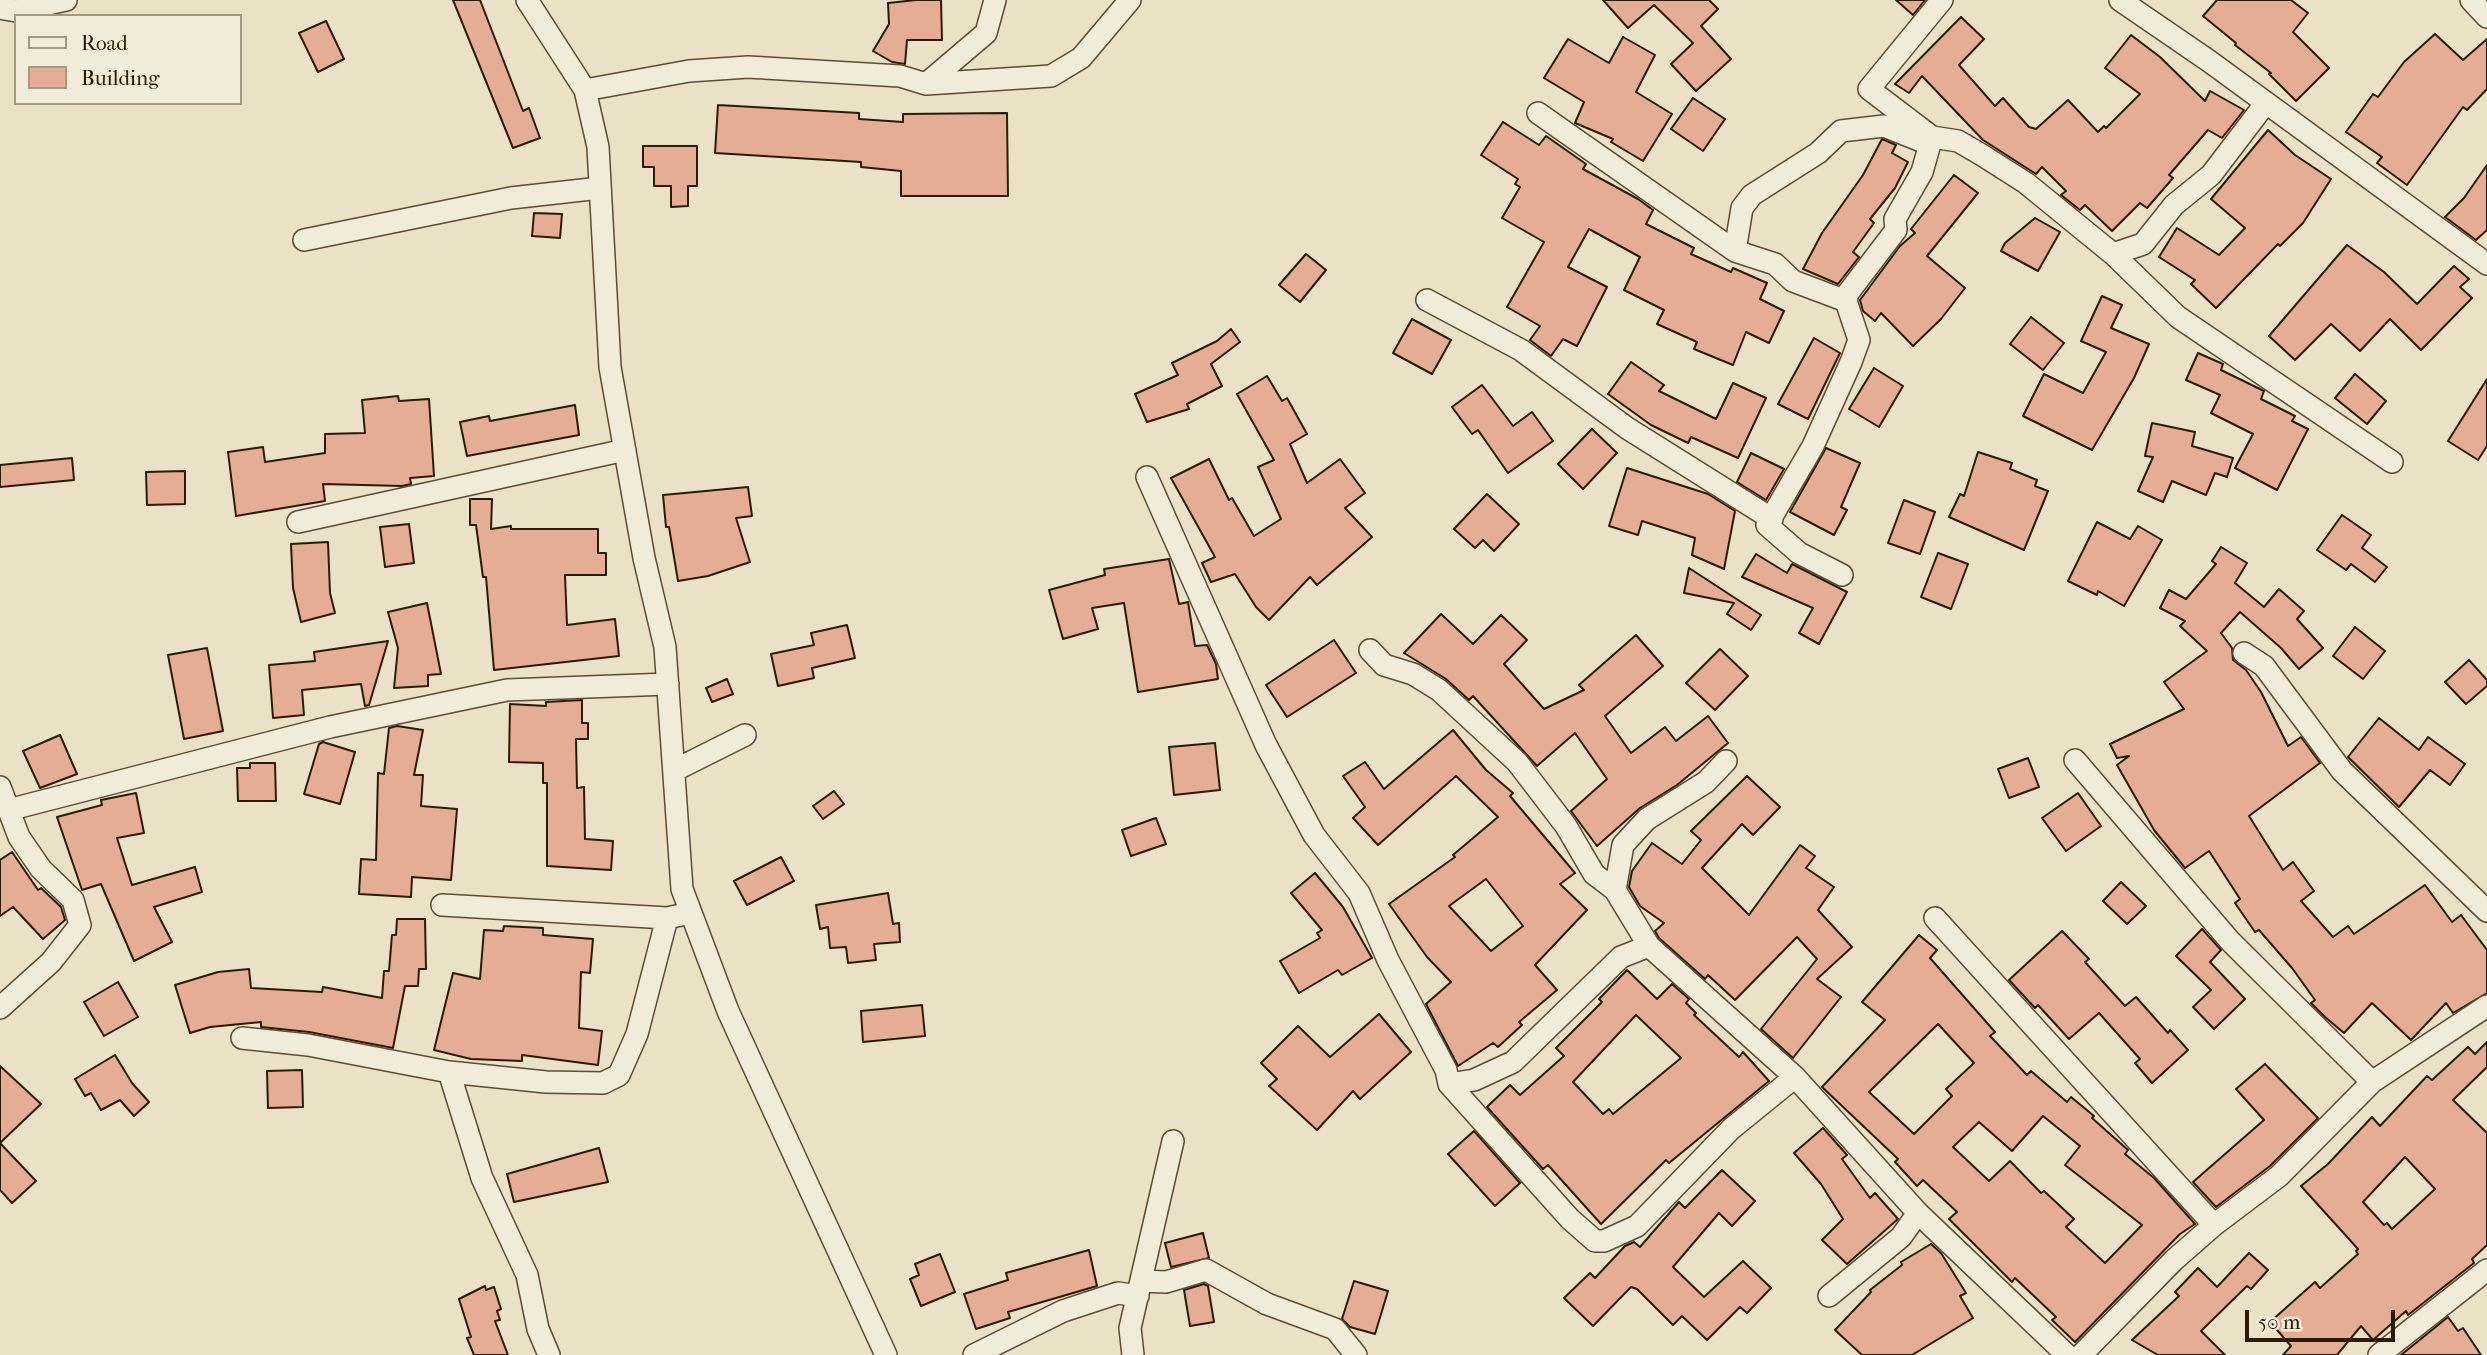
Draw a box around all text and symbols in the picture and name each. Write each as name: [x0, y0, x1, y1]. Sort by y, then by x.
legend: [14, 14, 242, 105]
text: Road: [81, 31, 128, 55]
text: Building: [81, 66, 159, 90]
scale bar: [2249, 1296, 2400, 1340]
text: 50 m: [2258, 1310, 2301, 1334]

